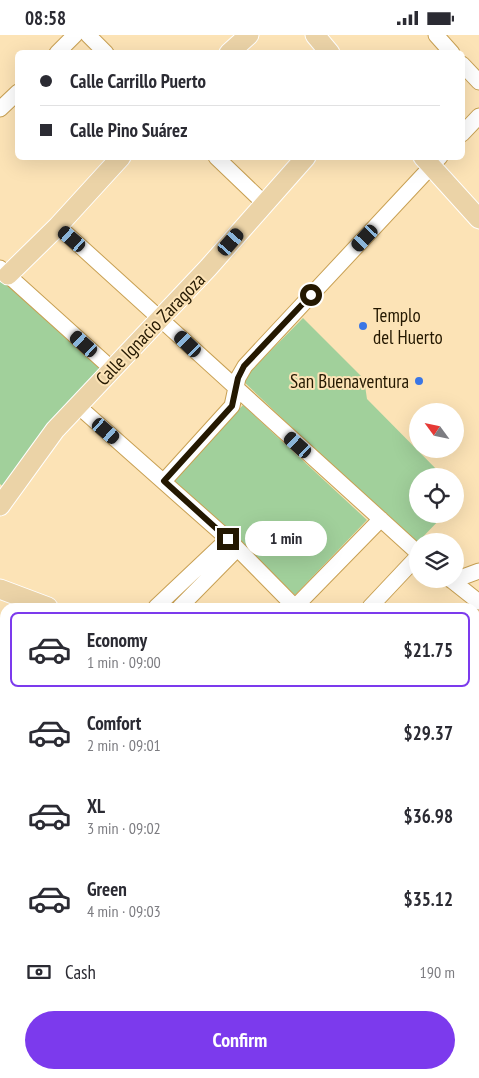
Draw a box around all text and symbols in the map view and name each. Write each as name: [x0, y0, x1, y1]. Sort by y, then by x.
text: 08:58: [25, 6, 66, 30]
text: Calle Carrillo Puerto: [70, 69, 206, 93]
text: Calle Pino Suárez: [70, 118, 187, 142]
car: [349, 222, 380, 254]
car: [55, 223, 88, 255]
car: [215, 226, 246, 258]
street label: Calle Ignacio Zaragoza: [90, 268, 210, 390]
route start: [300, 284, 322, 306]
place label: Templo del Huerto: [373, 303, 443, 349]
marker: Templo del Huerto: [357, 320, 369, 332]
car: [67, 328, 100, 360]
car: [171, 328, 204, 360]
place label: San Buenaventura: [290, 369, 409, 393]
marker: San Buenaventura: [413, 375, 425, 387]
north arrow: [409, 403, 464, 457]
map controls: [409, 403, 464, 588]
car: [89, 415, 122, 447]
car: [281, 429, 314, 461]
button: locate: [409, 468, 464, 523]
callout: 1 min: [246, 521, 328, 557]
route end: [217, 528, 239, 550]
text: 1 min: [270, 528, 302, 548]
button: layers: [409, 533, 464, 588]
icon: car: [27, 627, 72, 672]
text: Economy: [87, 628, 147, 652]
text: $21.75: [404, 638, 453, 662]
text: 1 min · 09:00: [87, 652, 161, 672]
icon: car: [27, 710, 72, 755]
text: Comfort: [87, 711, 141, 735]
text: $29.37: [404, 721, 453, 745]
text: 2 min · 09:01: [87, 735, 161, 755]
icon: car: [27, 793, 72, 838]
text: XL: [87, 794, 105, 818]
text: $36.98: [404, 804, 453, 828]
text: 3 min · 09:02: [87, 818, 161, 838]
icon: car: [27, 876, 72, 921]
text: Green: [87, 877, 127, 901]
text: $35.12: [404, 887, 453, 911]
text: 4 min · 09:03: [87, 901, 161, 921]
icon: cash: [25, 958, 53, 986]
text: Cash: [65, 960, 96, 984]
text: 190 m: [420, 962, 455, 982]
button: Confirm: [25, 1011, 455, 1069]

